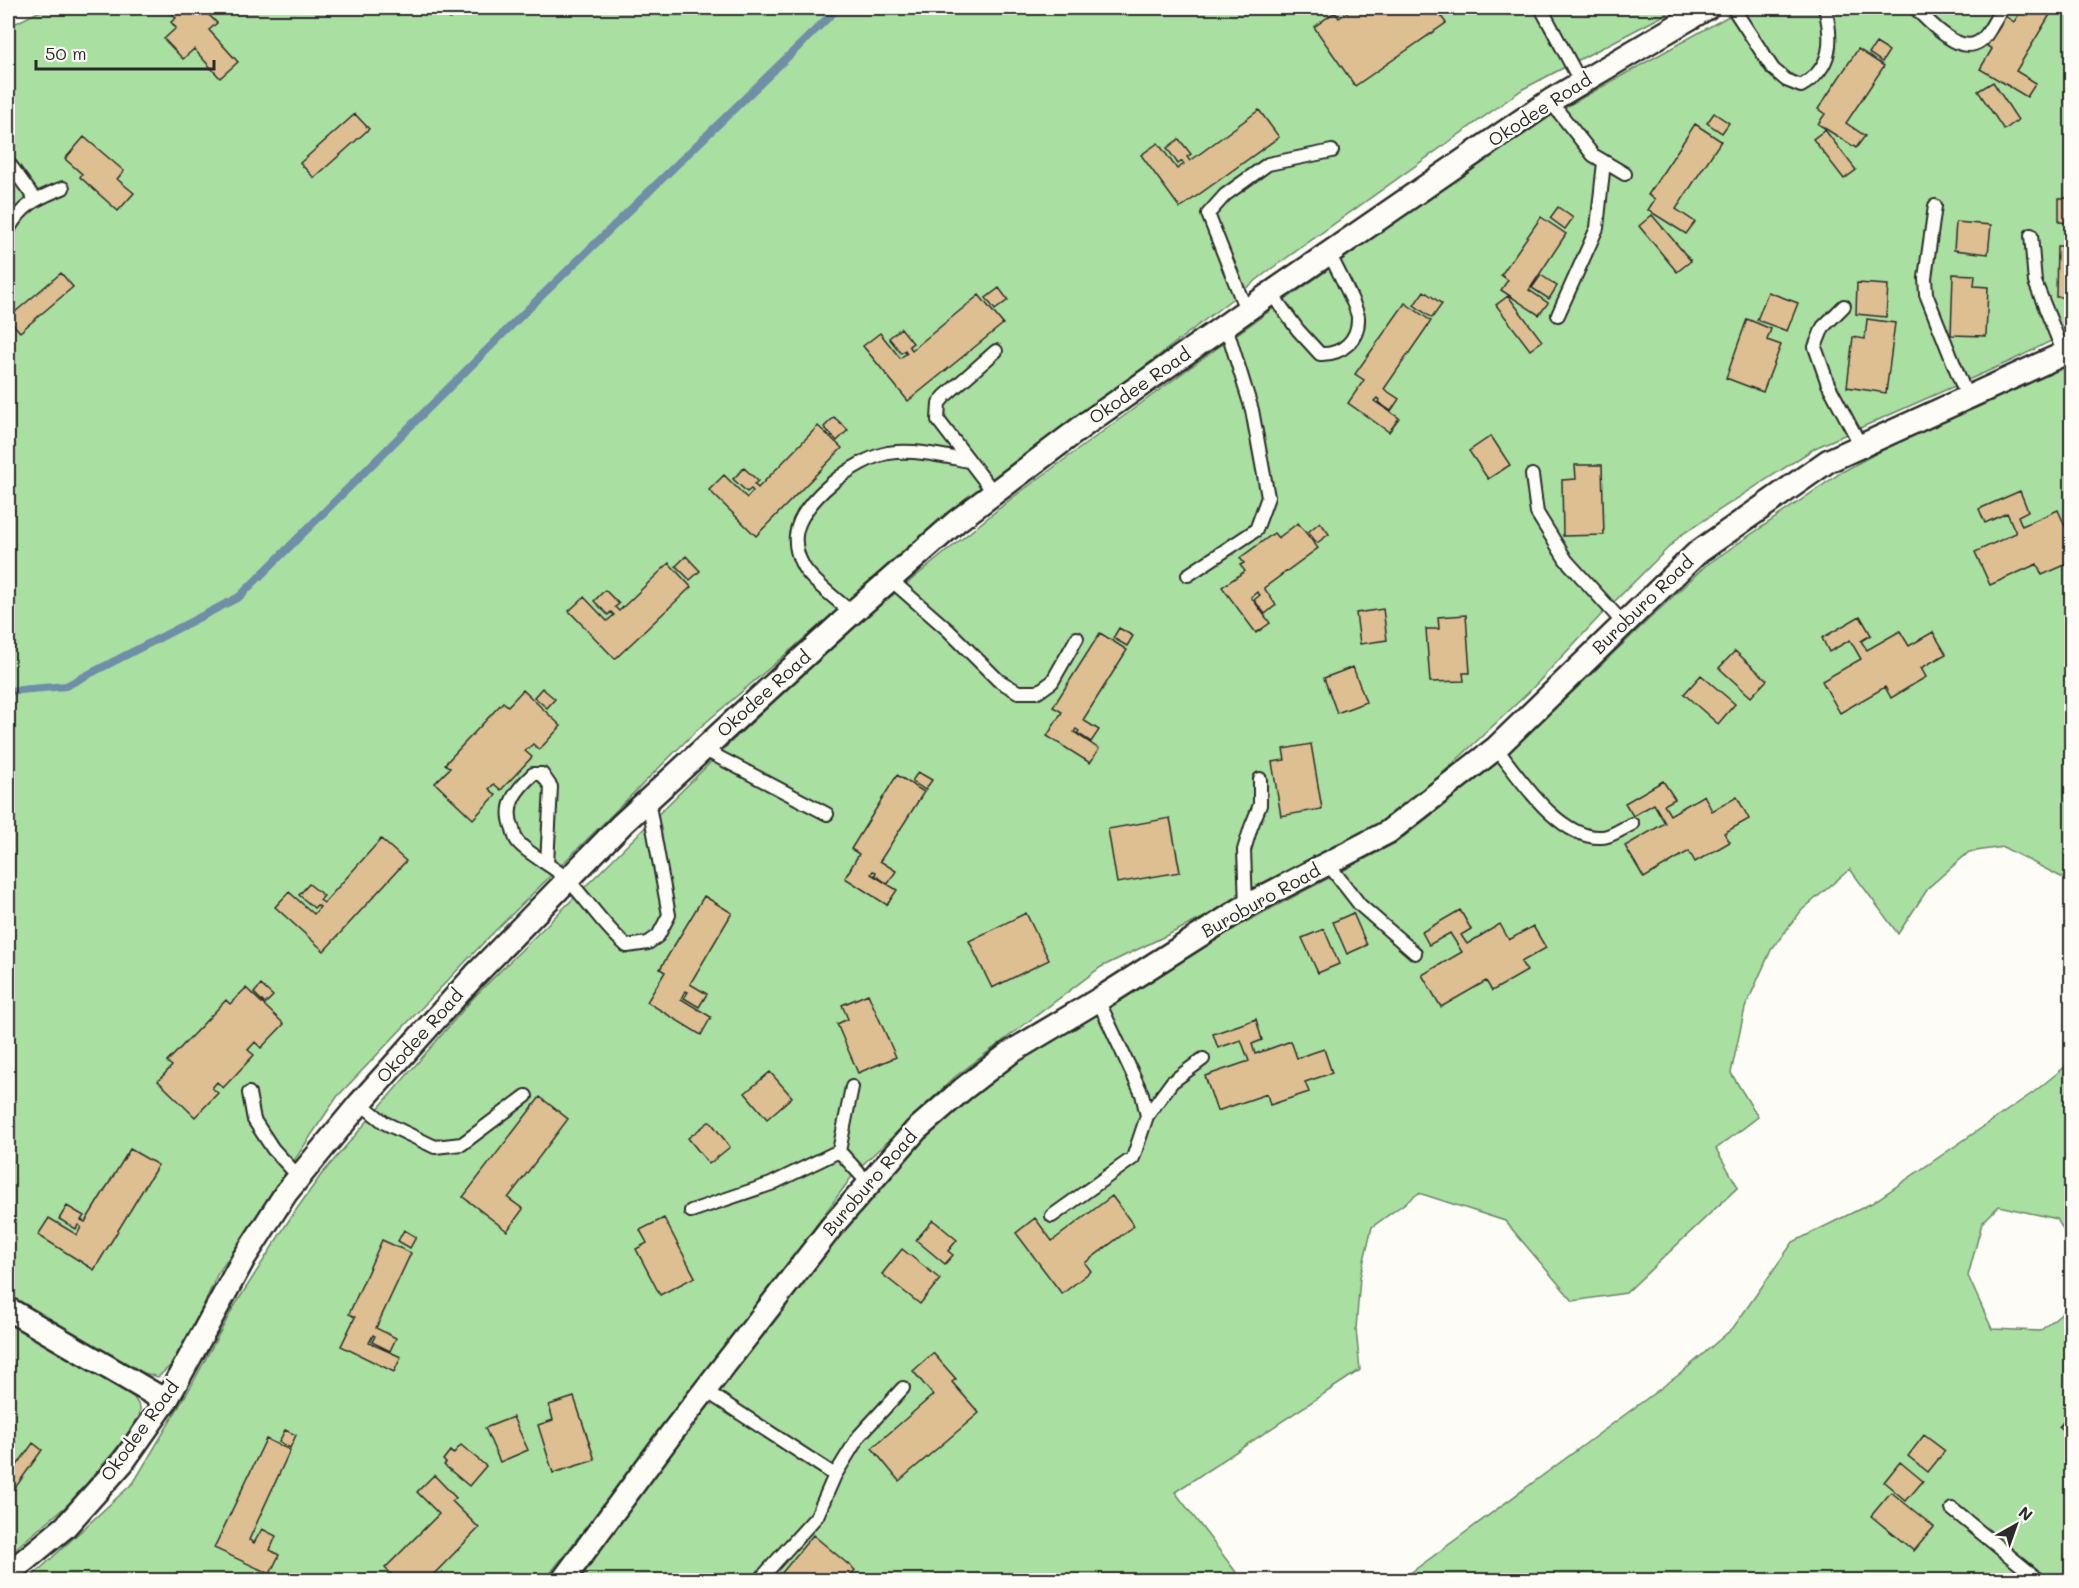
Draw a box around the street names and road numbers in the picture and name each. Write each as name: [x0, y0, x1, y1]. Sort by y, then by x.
street label: Okodee Road: [1483, 67, 1596, 152]
street label: Okodee Road: [1084, 341, 1195, 429]
street label: Buroburo Road: [1586, 550, 1698, 659]
street label: Okodee Road: [711, 645, 816, 742]
street label: Buroburo Road: [1197, 858, 1324, 943]
street label: Okodee Road: [371, 983, 468, 1088]
street label: Buroburo Road: [817, 1125, 922, 1240]
street label: Okodee Road: [95, 1375, 184, 1486]

